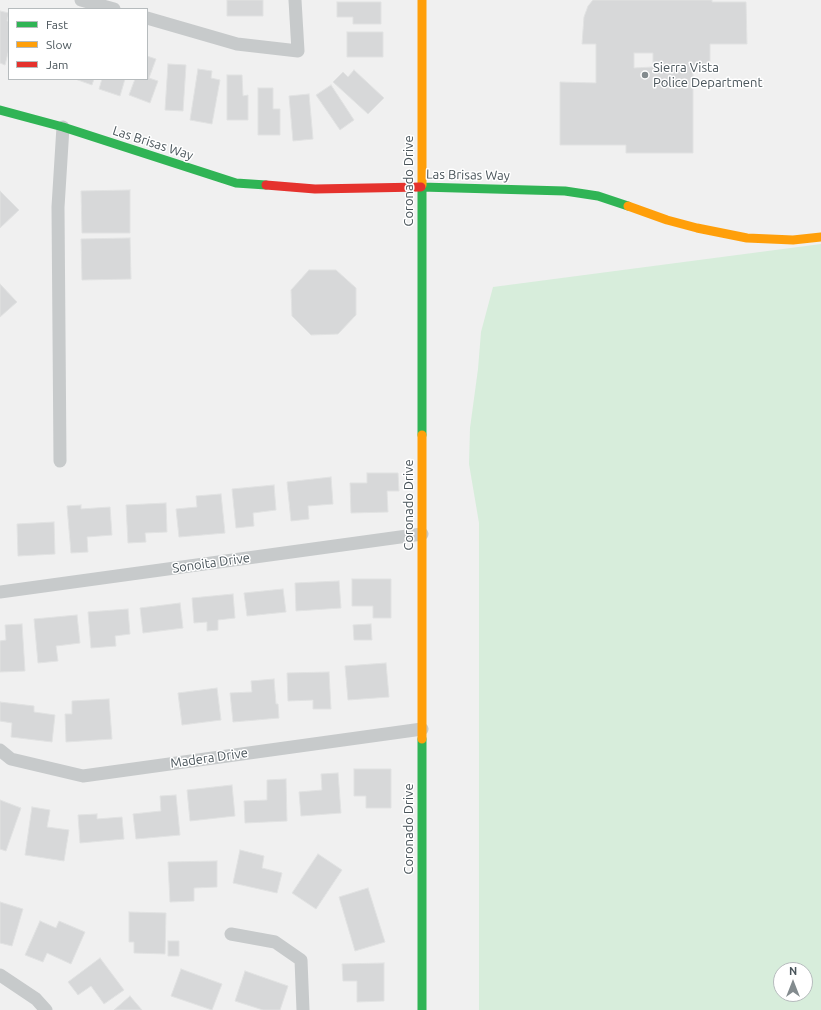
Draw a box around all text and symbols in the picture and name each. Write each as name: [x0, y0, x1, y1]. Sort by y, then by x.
legend: [8, 8, 148, 80]
text: Fast: [46, 18, 68, 31]
text: Slow: [46, 38, 72, 51]
text: Jam: [46, 58, 68, 71]
place label: Sierra Vista Police Department: [653, 60, 763, 91]
marker: Sierra Vista Police Department: [640, 70, 650, 80]
street label: Las Brisas Way: [111, 123, 195, 163]
street label: Coronado Drive: [401, 135, 417, 227]
street label: Las Brisas Way: [426, 166, 510, 184]
street label: Coronado Drive: [401, 459, 417, 551]
street label: Sonoita Drive: [171, 550, 251, 576]
street label: Madera Drive: [169, 745, 249, 771]
street label: Coronado Drive: [401, 783, 417, 875]
north arrow: [773, 962, 813, 1002]
text: N: [789, 965, 797, 977]

